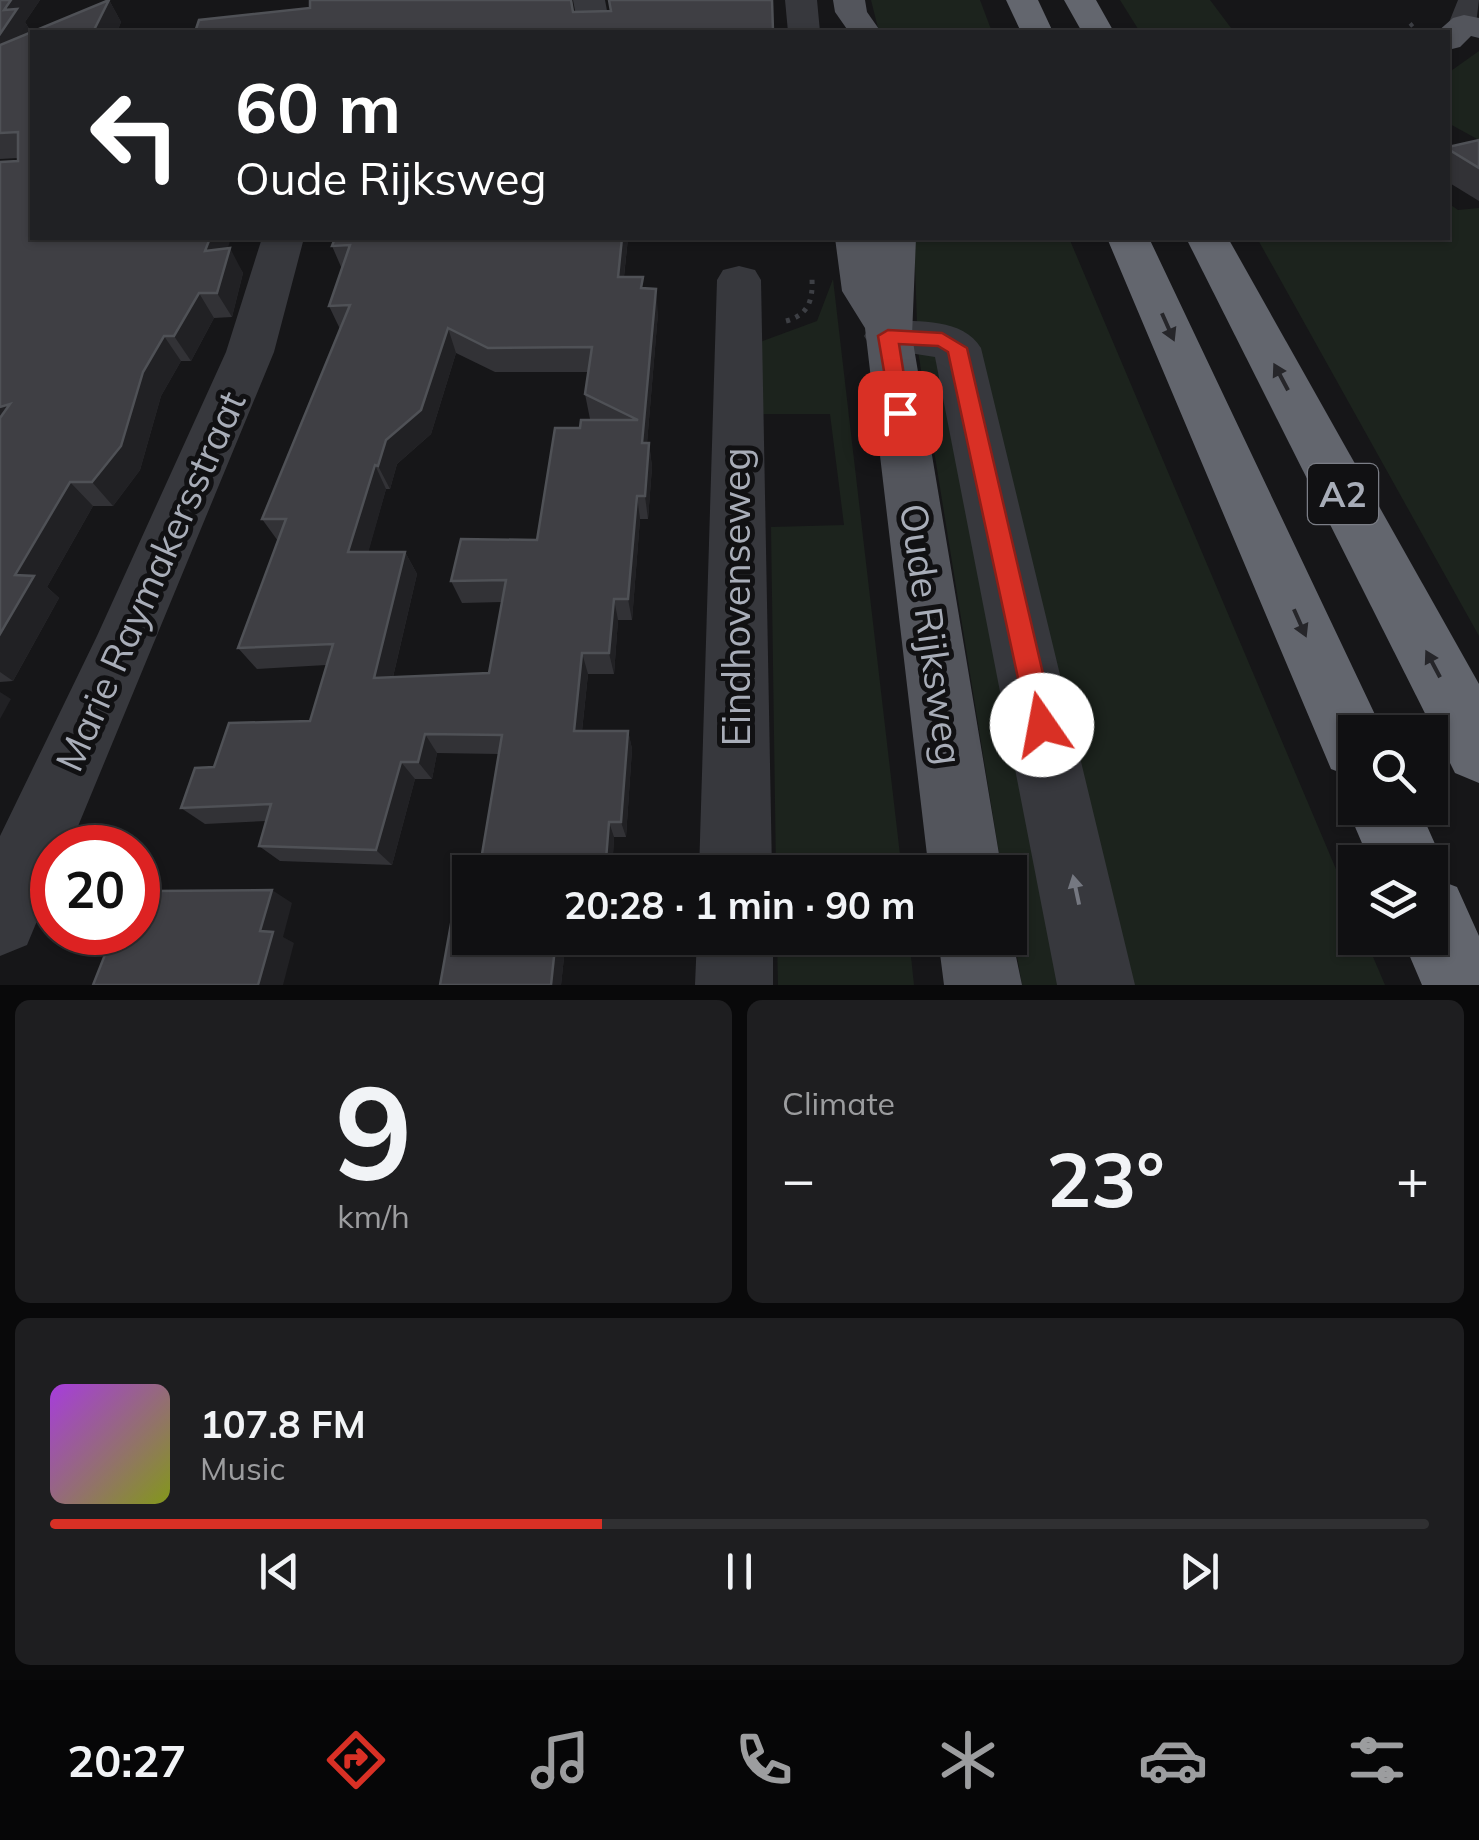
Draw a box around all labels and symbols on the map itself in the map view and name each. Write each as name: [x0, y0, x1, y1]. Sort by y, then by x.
one-way arrow: [1160, 312, 1176, 342]
one-way arrow: [1273, 363, 1290, 392]
pin: [858, 371, 943, 456]
street label: Marie Raymakersstraat: [45, 384, 255, 778]
street label: Eindhovenseweg: [712, 448, 760, 746]
road number: A2: [1308, 464, 1378, 524]
street label: Oude Rijksweg: [890, 500, 974, 768]
one-way arrow: [1292, 608, 1308, 638]
one-way arrow: [1425, 650, 1442, 678]
position arrow: [990, 673, 1094, 777]
speed limit sign: 20: [30, 825, 160, 955]
one-way arrow: [1068, 874, 1084, 905]

